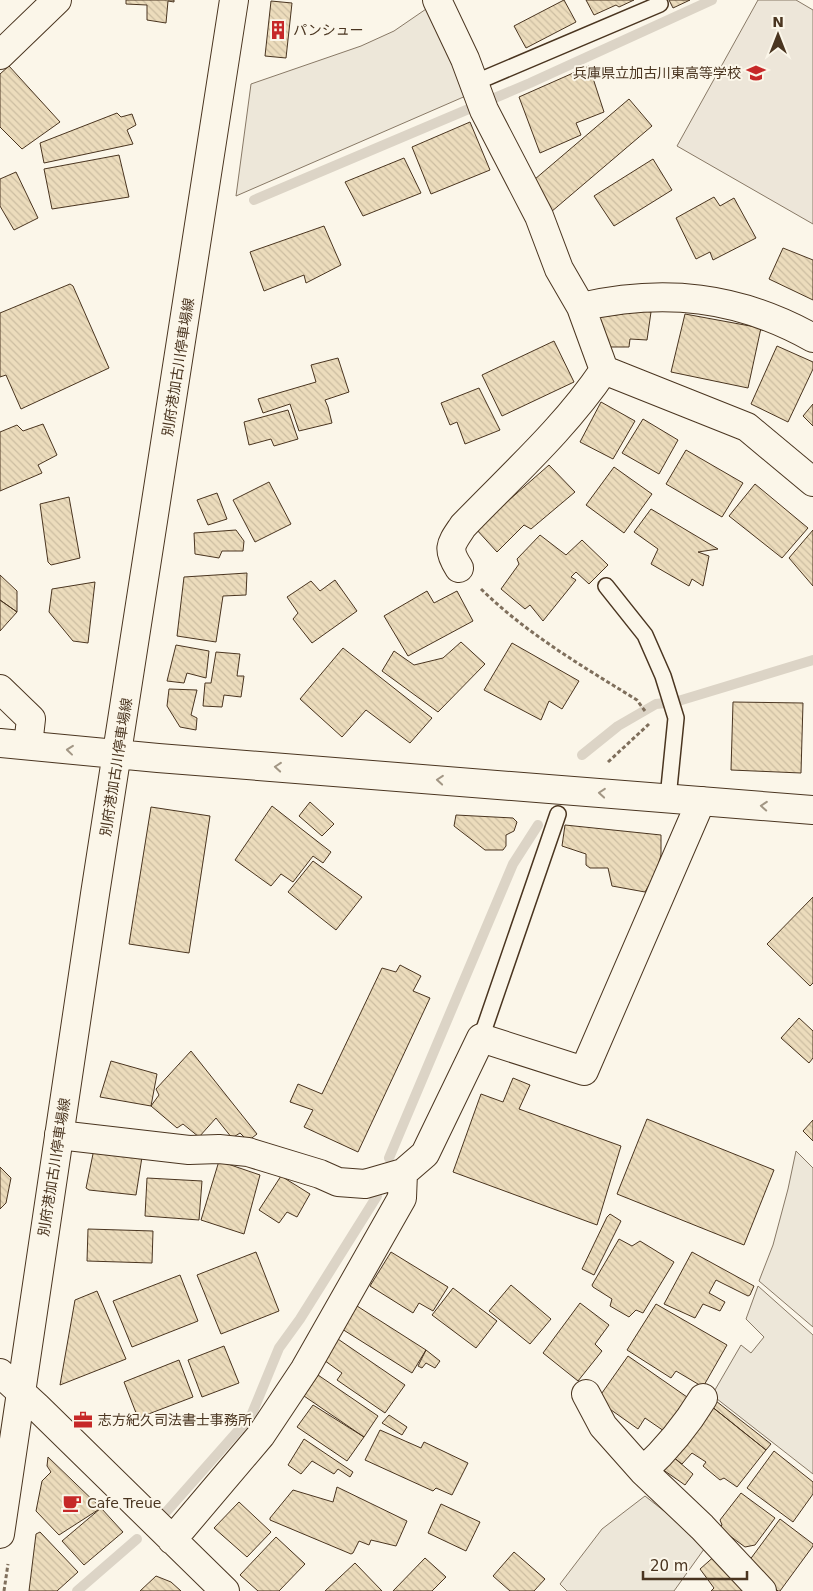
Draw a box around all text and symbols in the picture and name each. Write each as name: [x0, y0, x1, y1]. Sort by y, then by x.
north arrow: [753, 10, 803, 60]
text: N: [772, 14, 784, 30]
building icon: パンシュー: [267, 19, 289, 41]
place label: パンシュー: [293, 22, 364, 38]
school or university icon: 兵庫県立加古川東高等学校: [745, 62, 767, 84]
place label: 兵庫県立加古川東高等学校: [573, 65, 741, 81]
street label: 別府港加古川停車場線: [159, 297, 197, 437]
street label: 別府港加古川停車場線: [97, 697, 135, 837]
one-way arrow: [65, 745, 73, 756]
one-way arrow: [274, 762, 282, 773]
one-way arrow: [436, 775, 444, 786]
one-way arrow: [598, 788, 606, 799]
one-way arrow: [760, 801, 768, 812]
street label: 別府港加古川停車場線: [35, 1097, 73, 1237]
office icon: 志方紀久司法書士事務所: [72, 1409, 94, 1431]
place label: 志方紀久司法書士事務所: [98, 1412, 252, 1428]
cafe icon: Cafe Treue: [61, 1492, 83, 1514]
place label: Cafe Treue: [87, 1495, 161, 1511]
scale bar: [643, 1548, 747, 1580]
text: 20 m: [650, 1557, 688, 1575]

